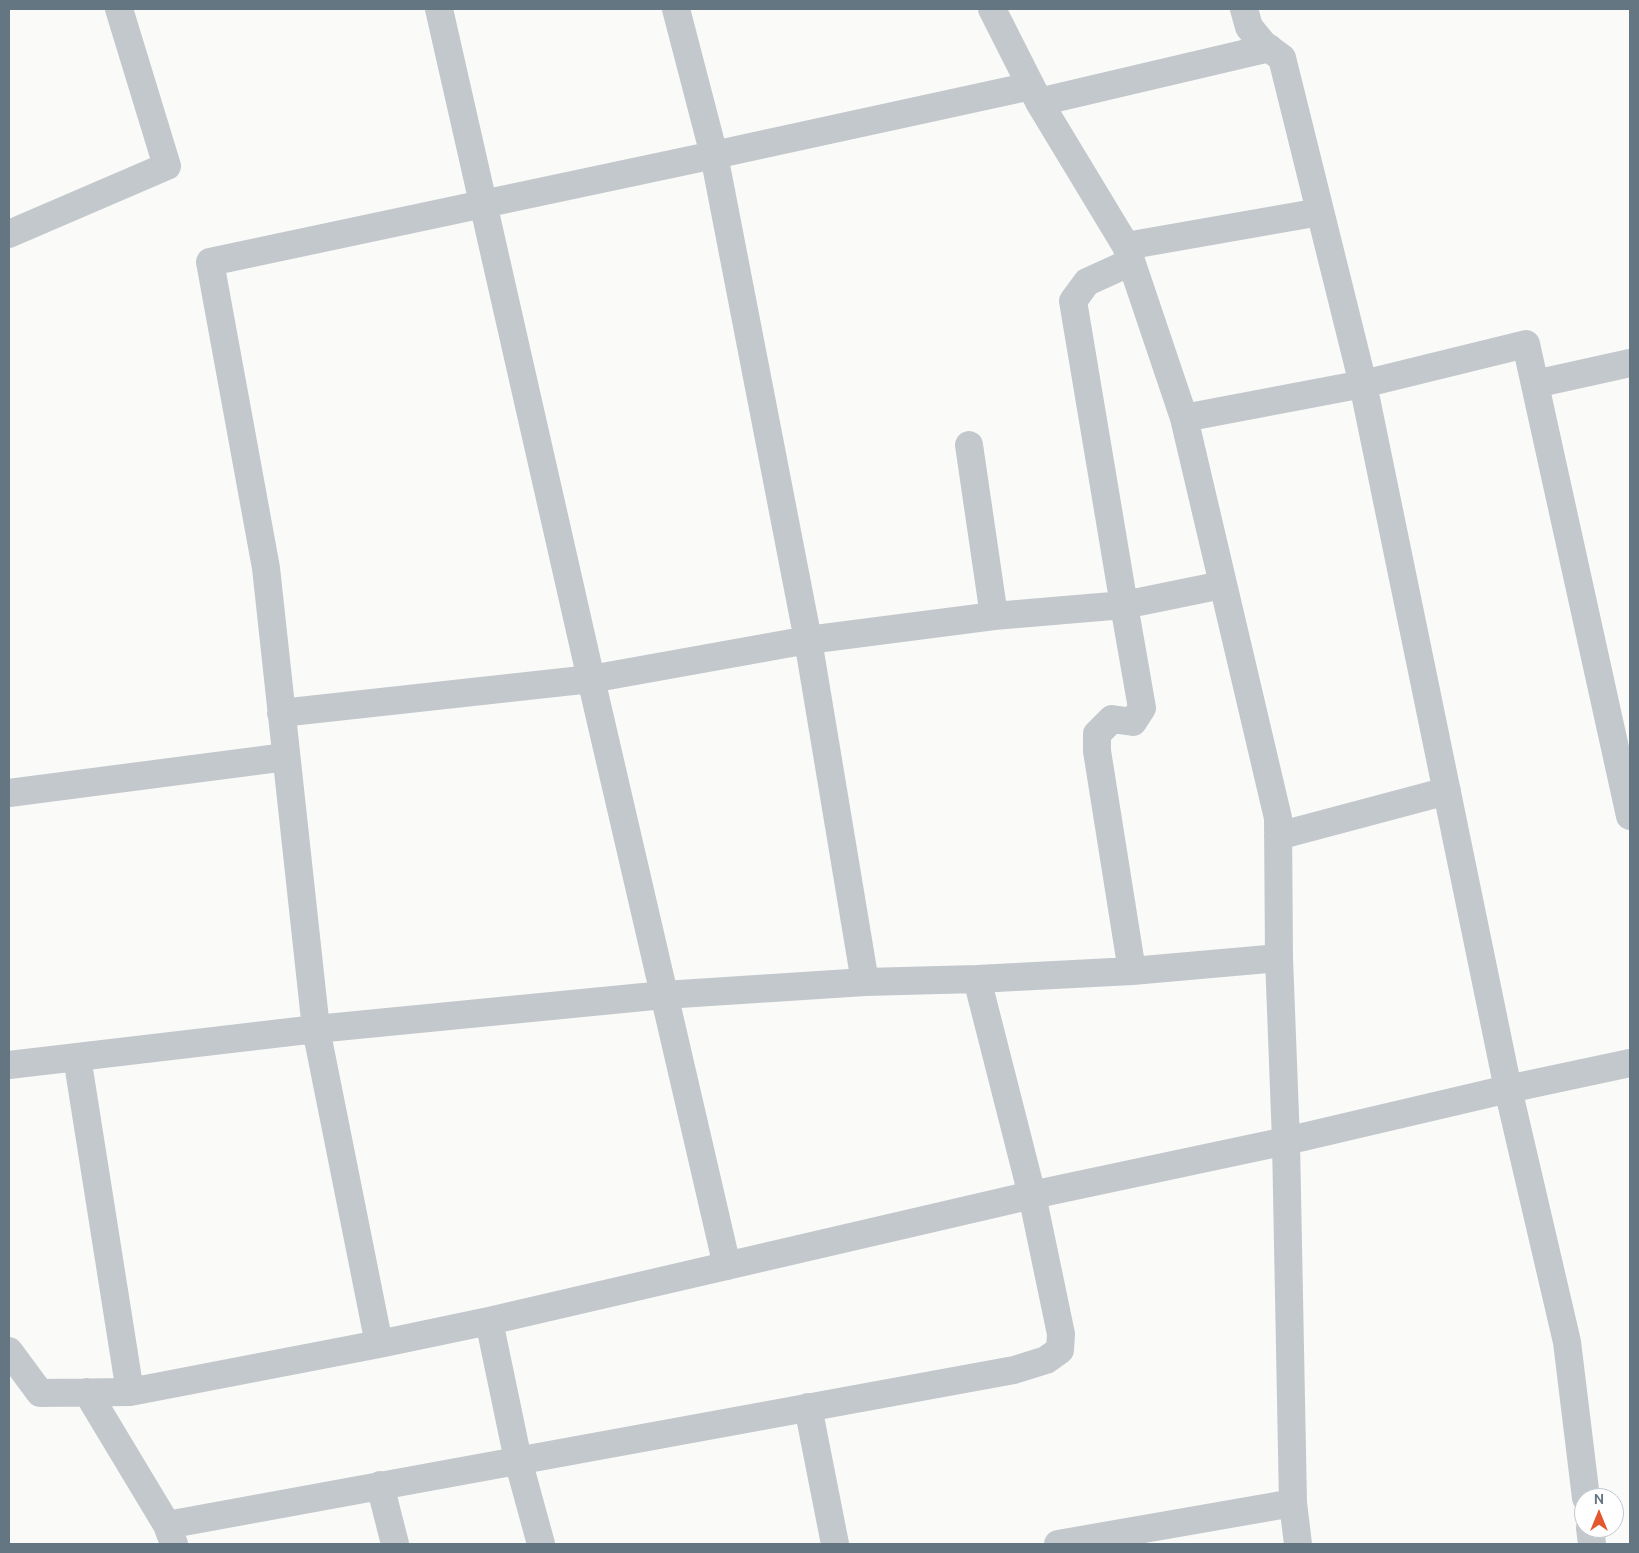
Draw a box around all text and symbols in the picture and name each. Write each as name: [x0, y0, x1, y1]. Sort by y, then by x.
north arrow: [1574, 1488, 1624, 1538]
text: N: [1594, 1491, 1604, 1507]

